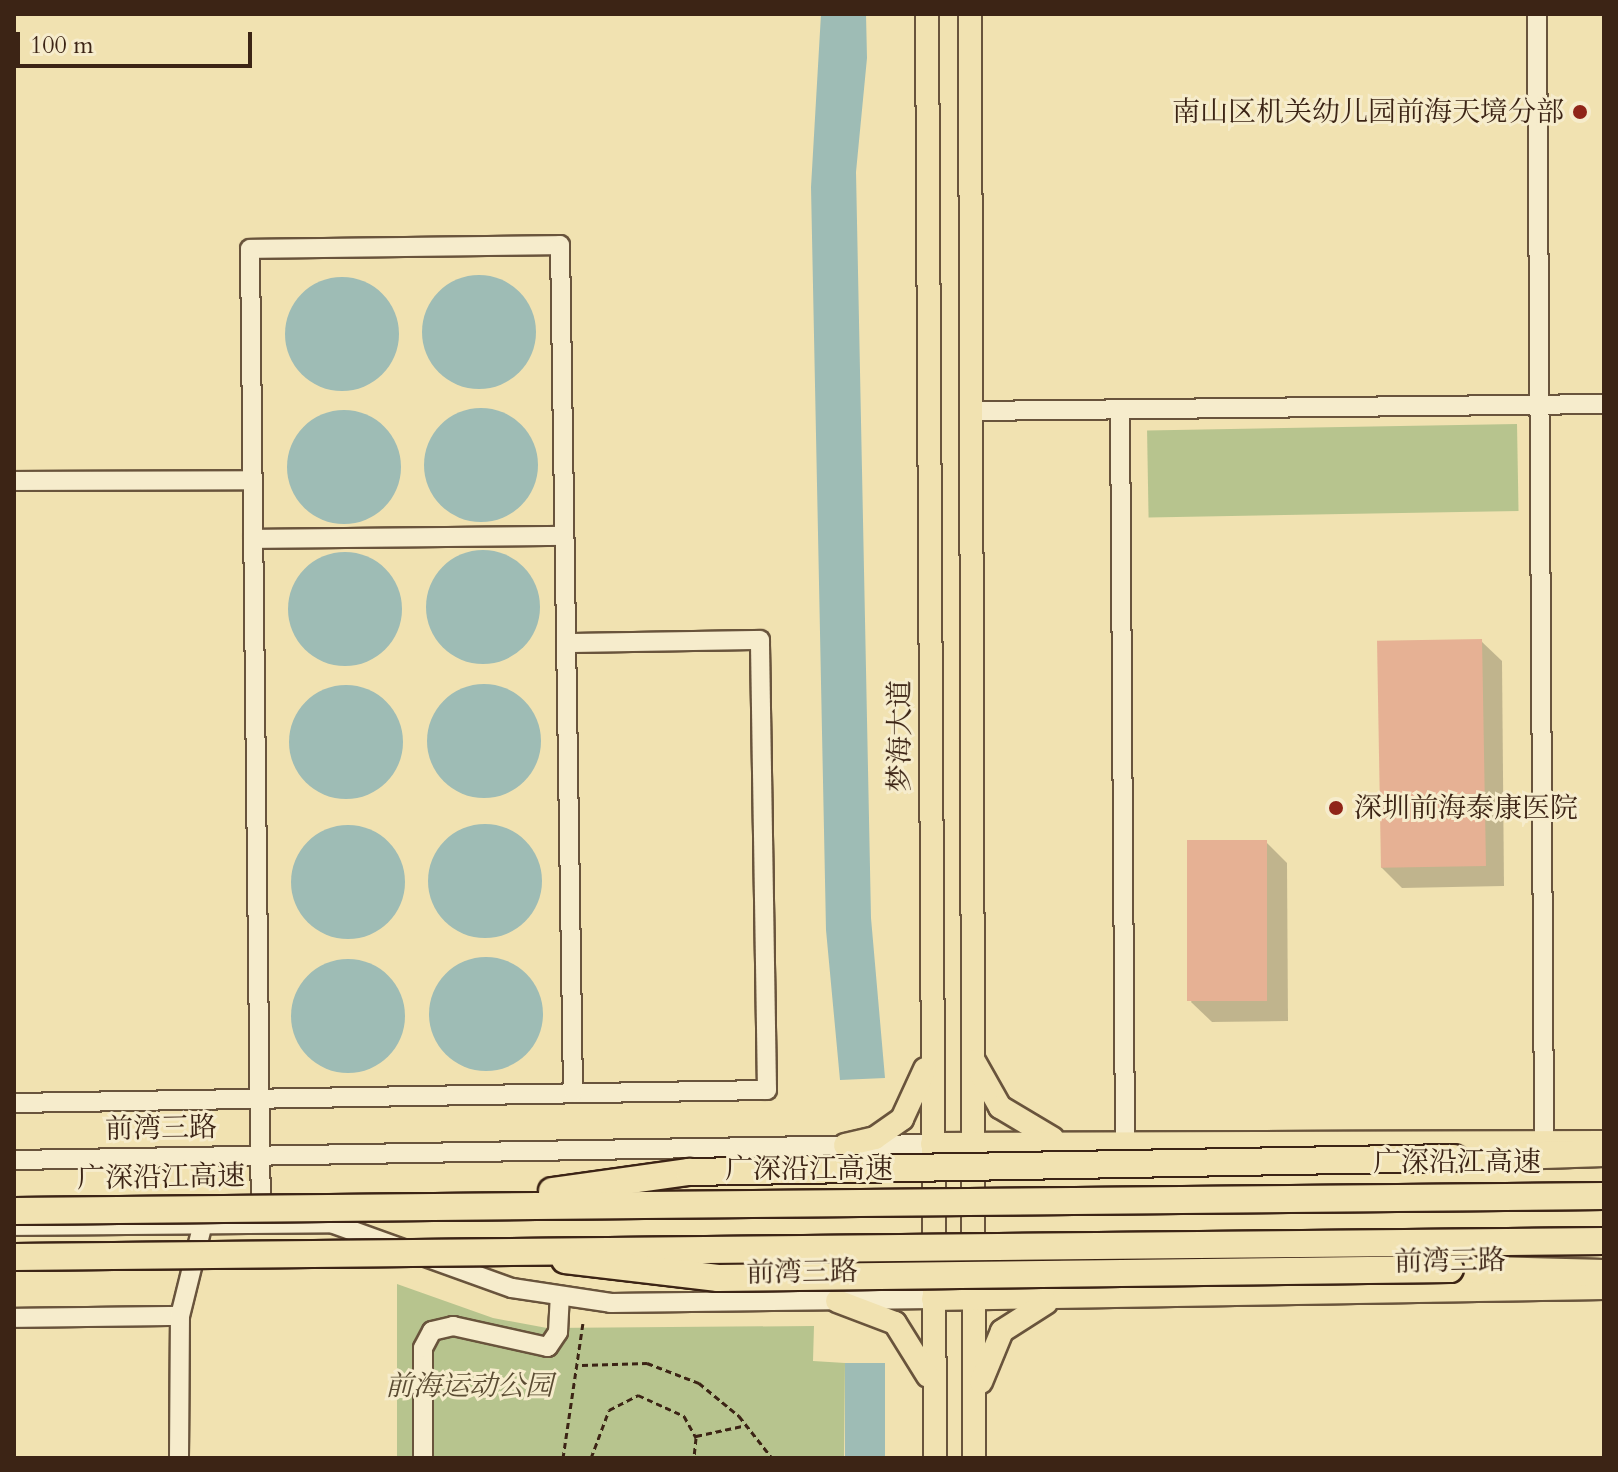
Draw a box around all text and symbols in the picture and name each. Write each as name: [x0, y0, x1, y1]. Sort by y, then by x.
scale bar: [20, 16, 256, 66]
text: 100 m: [30, 29, 94, 62]
place label: 南山区机关幼儿园前海天境分部: [1172, 95, 1564, 129]
marker: 南山区机关幼儿园前海天境分部: [1571, 103, 1589, 121]
street label: 梦海大道: [883, 680, 917, 792]
place label: 深圳前海泰康医院: [1354, 791, 1578, 825]
marker: 深圳前海泰康医院: [1325, 797, 1347, 819]
street label: 前湾三路: [105, 1110, 217, 1146]
street label: 广深沿江高速: [1373, 1145, 1541, 1179]
street label: 广深沿江高速: [725, 1152, 893, 1186]
street label: 广深沿江高速: [77, 1159, 245, 1195]
street label: 前湾三路: [1394, 1243, 1506, 1279]
street label: 前湾三路: [746, 1254, 858, 1290]
park label: 前海运动公园: [385, 1369, 553, 1403]

